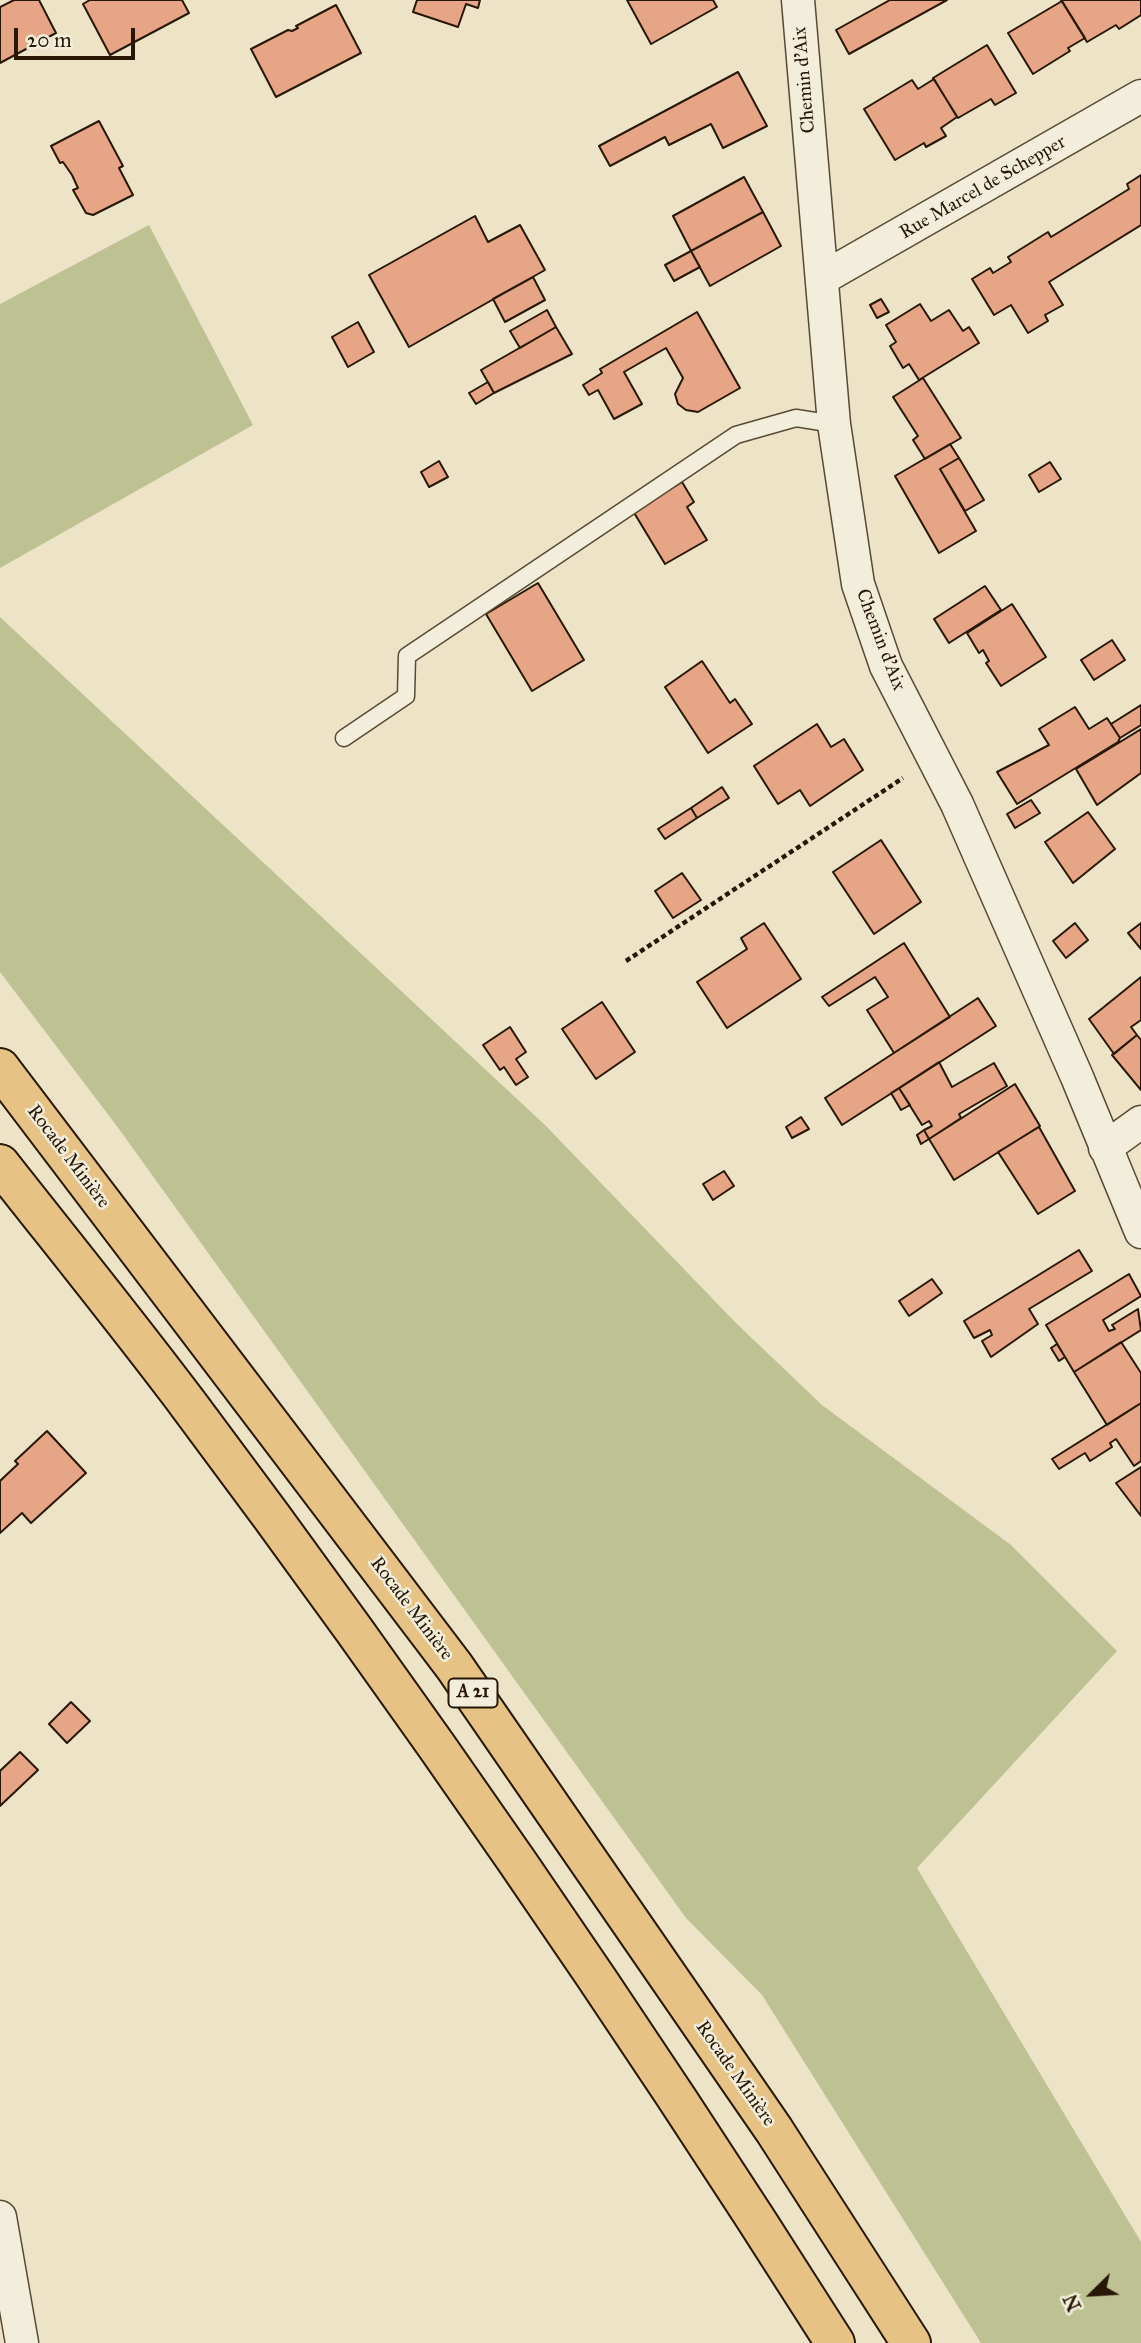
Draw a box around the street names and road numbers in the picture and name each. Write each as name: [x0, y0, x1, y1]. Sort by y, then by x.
street label: Chemin d'Aix: [789, 26, 821, 134]
street label: Rue Marcel de Schepper: [896, 131, 1070, 245]
street label: Chemin d'Aix: [850, 586, 910, 694]
street label: Rocade Minière: [22, 1101, 114, 1213]
street label: Rocade Minière: [365, 1553, 457, 1665]
road number: A 21: [448, 1678, 498, 1708]
street label: Rocade Minière: [690, 2017, 780, 2131]

